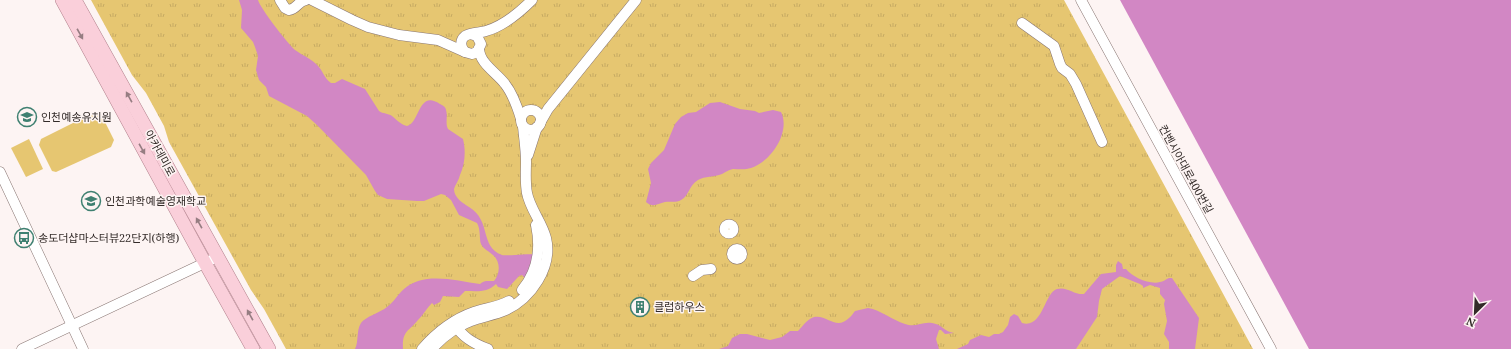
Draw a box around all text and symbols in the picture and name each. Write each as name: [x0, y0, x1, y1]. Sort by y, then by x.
one-way arrow: [77, 28, 84, 40]
one-way arrow: [125, 91, 132, 103]
school or university icon: 인천예송유치원: [16, 106, 38, 128]
place label: 인천예송유치원: [41, 109, 112, 124]
street label: 컨벤시아대로400번길: [1156, 122, 1217, 216]
street label: 아카데미로: [142, 127, 179, 179]
one-way arrow: [139, 143, 146, 154]
school or university icon: 인천과학예술영재학교: [80, 190, 102, 212]
place label: 인천과학예술영재학교: [105, 193, 206, 208]
one-way arrow: [196, 217, 202, 229]
bus stop icon: 송도더샵마스터뷰22단지(하행): [13, 227, 35, 249]
place label: 송도더샵마스터뷰22단지(하행): [38, 230, 180, 245]
north arrow: [1455, 293, 1495, 333]
building icon: 클럽하우스: [629, 296, 651, 318]
place label: 클럽하우스: [654, 299, 705, 314]
one-way arrow: [247, 309, 253, 321]
text: N: [1463, 314, 1478, 331]

